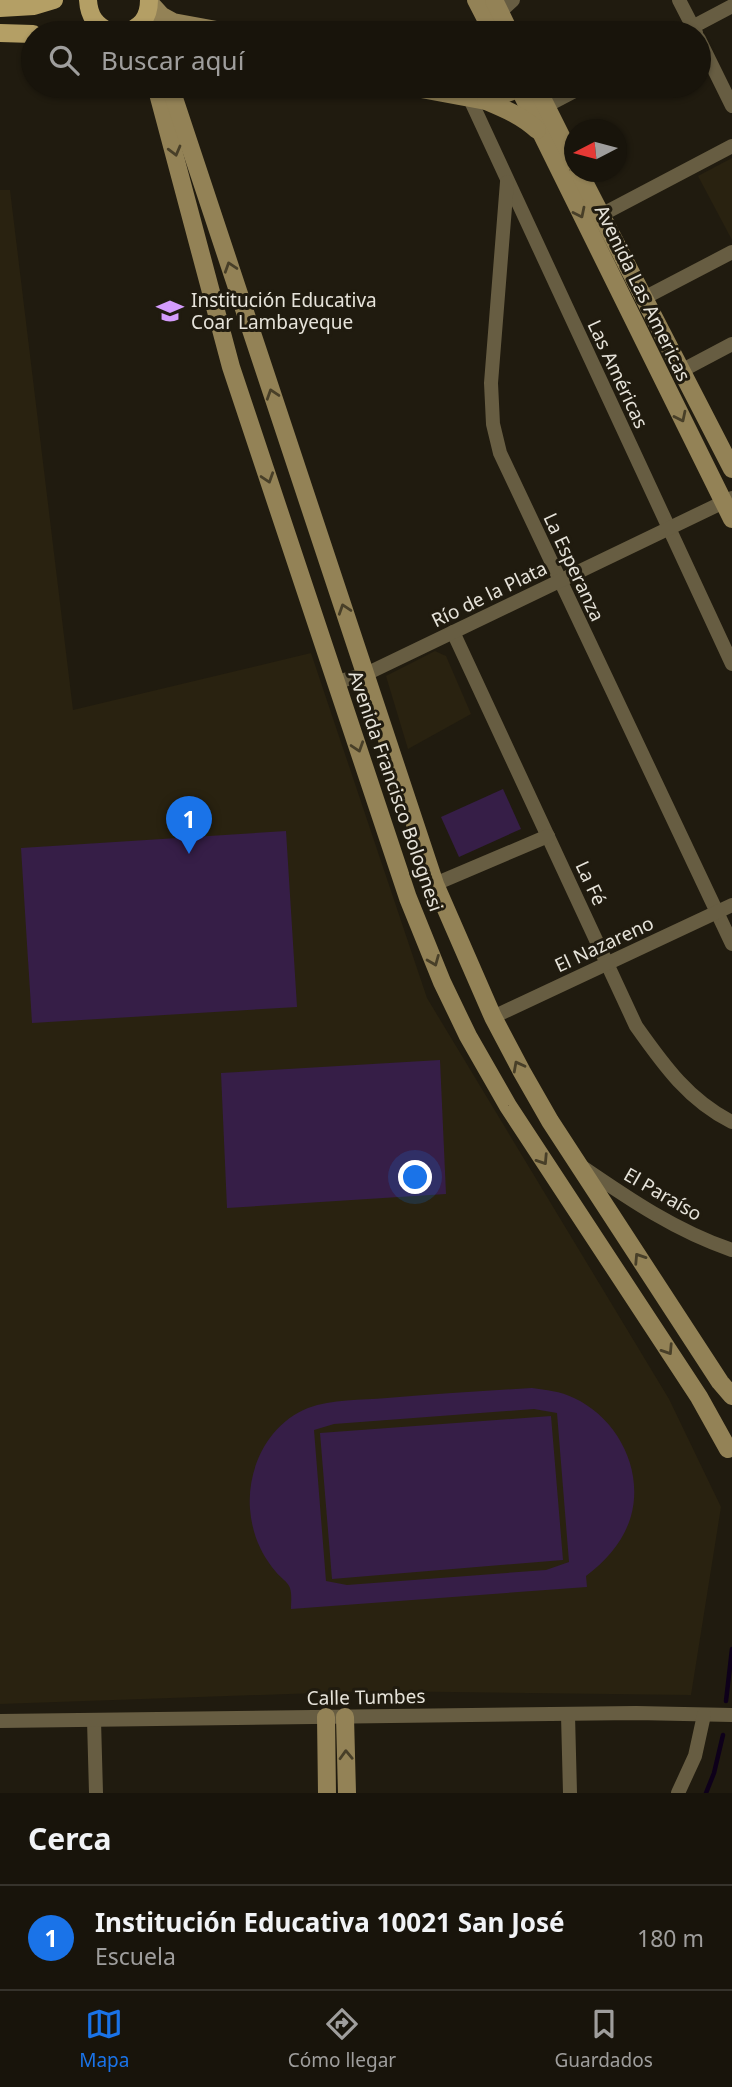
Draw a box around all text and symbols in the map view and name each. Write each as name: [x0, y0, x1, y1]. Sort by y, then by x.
search box: [21, 21, 711, 98]
icon: search: [45, 41, 83, 79]
text: Buscar aquí: [101, 42, 244, 78]
north arrow: [564, 119, 627, 182]
one-way arrow: [167, 145, 181, 157]
street label: Avenida Las Americas: [589, 200, 697, 386]
one-way arrow: [572, 206, 586, 218]
one-way arrow: [224, 262, 238, 274]
place label: Institución Educativa Coar Lambayeque: [191, 287, 377, 335]
school or university icon: Institución Educativa Coar Lambayeque: [155, 296, 185, 326]
street label: Las Américas: [582, 316, 654, 432]
one-way arrow: [266, 388, 280, 400]
one-way arrow: [673, 410, 687, 422]
one-way arrow: [260, 472, 275, 484]
street label: La Esperanza: [537, 508, 611, 626]
street label: Río de la Plata: [427, 555, 551, 633]
one-way arrow: [338, 604, 352, 616]
street label: Avenida Francisco Bolognesi: [342, 667, 450, 915]
one-way arrow: [350, 740, 364, 752]
pin: 1: [166, 796, 212, 854]
street label: La Fé: [569, 857, 613, 909]
street label: El Nazareno: [550, 910, 658, 978]
one-way arrow: [425, 954, 439, 966]
one-way arrow: [513, 1060, 526, 1073]
one-way arrow: [535, 1152, 548, 1165]
your location: [398, 1160, 432, 1194]
street label: El Paraíso: [619, 1161, 707, 1227]
one-way arrow: [635, 1253, 648, 1266]
one-way arrow: [660, 1342, 673, 1355]
street label: Calle Tumbes: [306, 1683, 426, 1711]
one-way arrow: [339, 1749, 354, 1760]
text: Cerca: [28, 1818, 111, 1859]
text: Institución Educativa 10021 San José: [95, 1904, 565, 1940]
text: 1: [44, 1922, 58, 1954]
text: 180 m: [637, 1922, 704, 1954]
text: Escuela: [95, 1940, 176, 1972]
tab: Mapa: [79, 2005, 129, 2073]
tab: Cómo llegar: [288, 2005, 396, 2073]
tab: Guardados: [554, 2005, 653, 2073]

